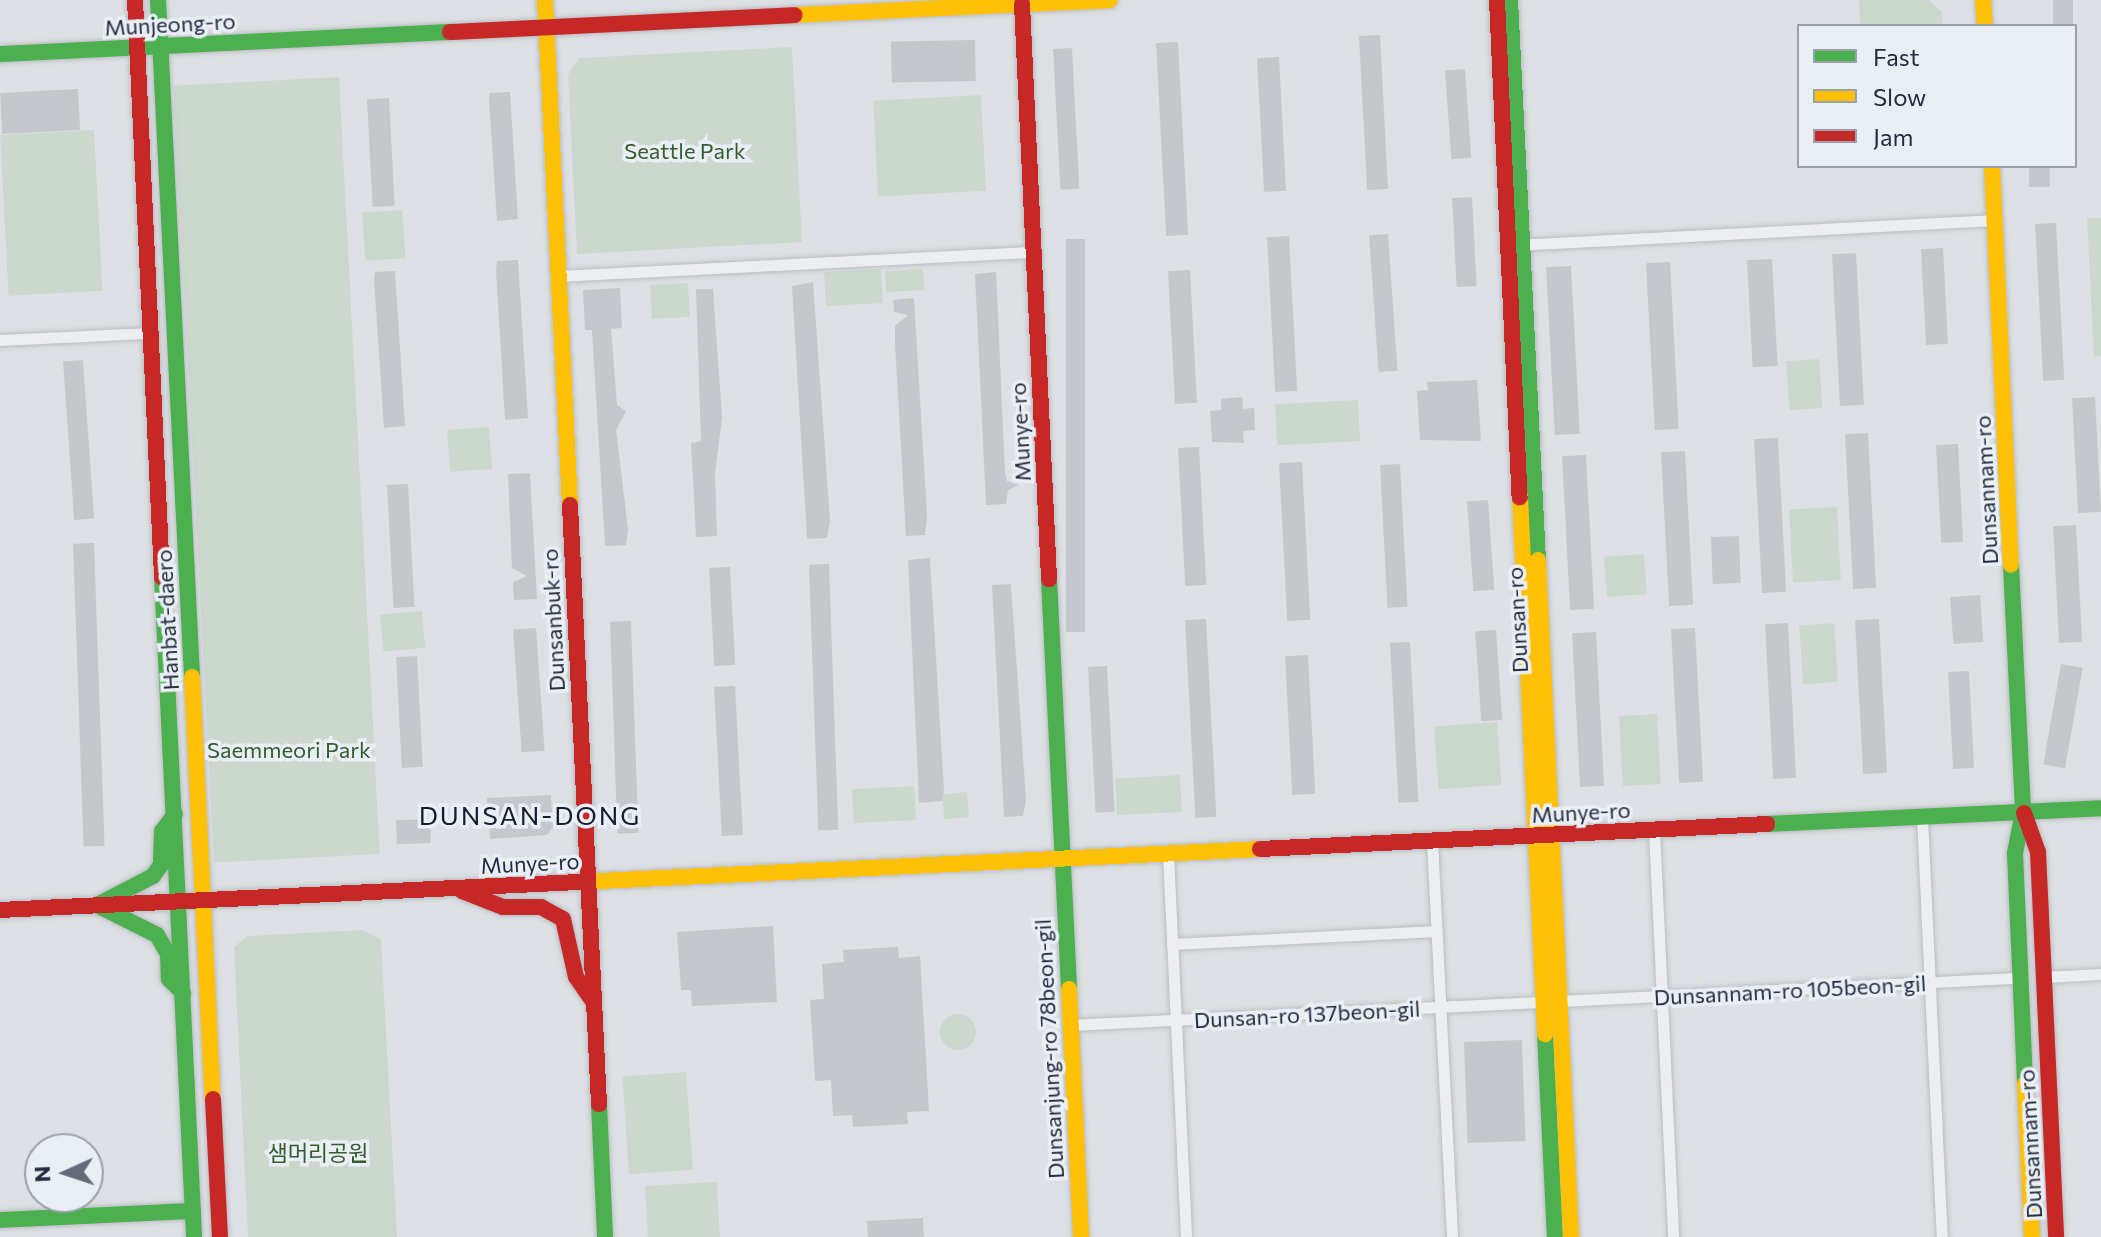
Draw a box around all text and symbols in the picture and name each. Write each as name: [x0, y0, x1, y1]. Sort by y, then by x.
street label: Munjeong-ro: [104, 7, 236, 41]
legend: [1797, 24, 2077, 168]
text: Fast: [1873, 42, 1920, 71]
text: Slow: [1873, 82, 1926, 111]
text: Jam: [1873, 122, 1913, 151]
park label: Seattle Park: [624, 138, 746, 164]
street label: Munye-ro: [1004, 382, 1036, 482]
street label: Dunsannam-ro: [1969, 415, 2003, 565]
street label: Dunsanbuk-ro: [536, 548, 570, 692]
street label: Hanbat-daero: [150, 549, 184, 691]
street label: Dunsan-ro: [1501, 566, 1533, 674]
park label: Saemmeori Park: [207, 737, 371, 763]
street label: Munye-ro: [1531, 796, 1631, 828]
district label: DUNSAN-DONG: [419, 799, 641, 831]
street label: Munye-ro: [480, 847, 580, 879]
street label: Dunsanjung-ro 78beon-gil: [1029, 919, 1069, 1179]
street label: Dunsannam-ro 105beon-gil: [1653, 970, 1927, 1010]
street label: Dunsan-ro 137beon-gil: [1193, 995, 1421, 1033]
street label: Dunsannam-ro: [2013, 1069, 2047, 1219]
north arrow: [24, 1133, 104, 1213]
park label: 샘머리공원: [267, 1140, 369, 1166]
text: N: [28, 1165, 55, 1183]

